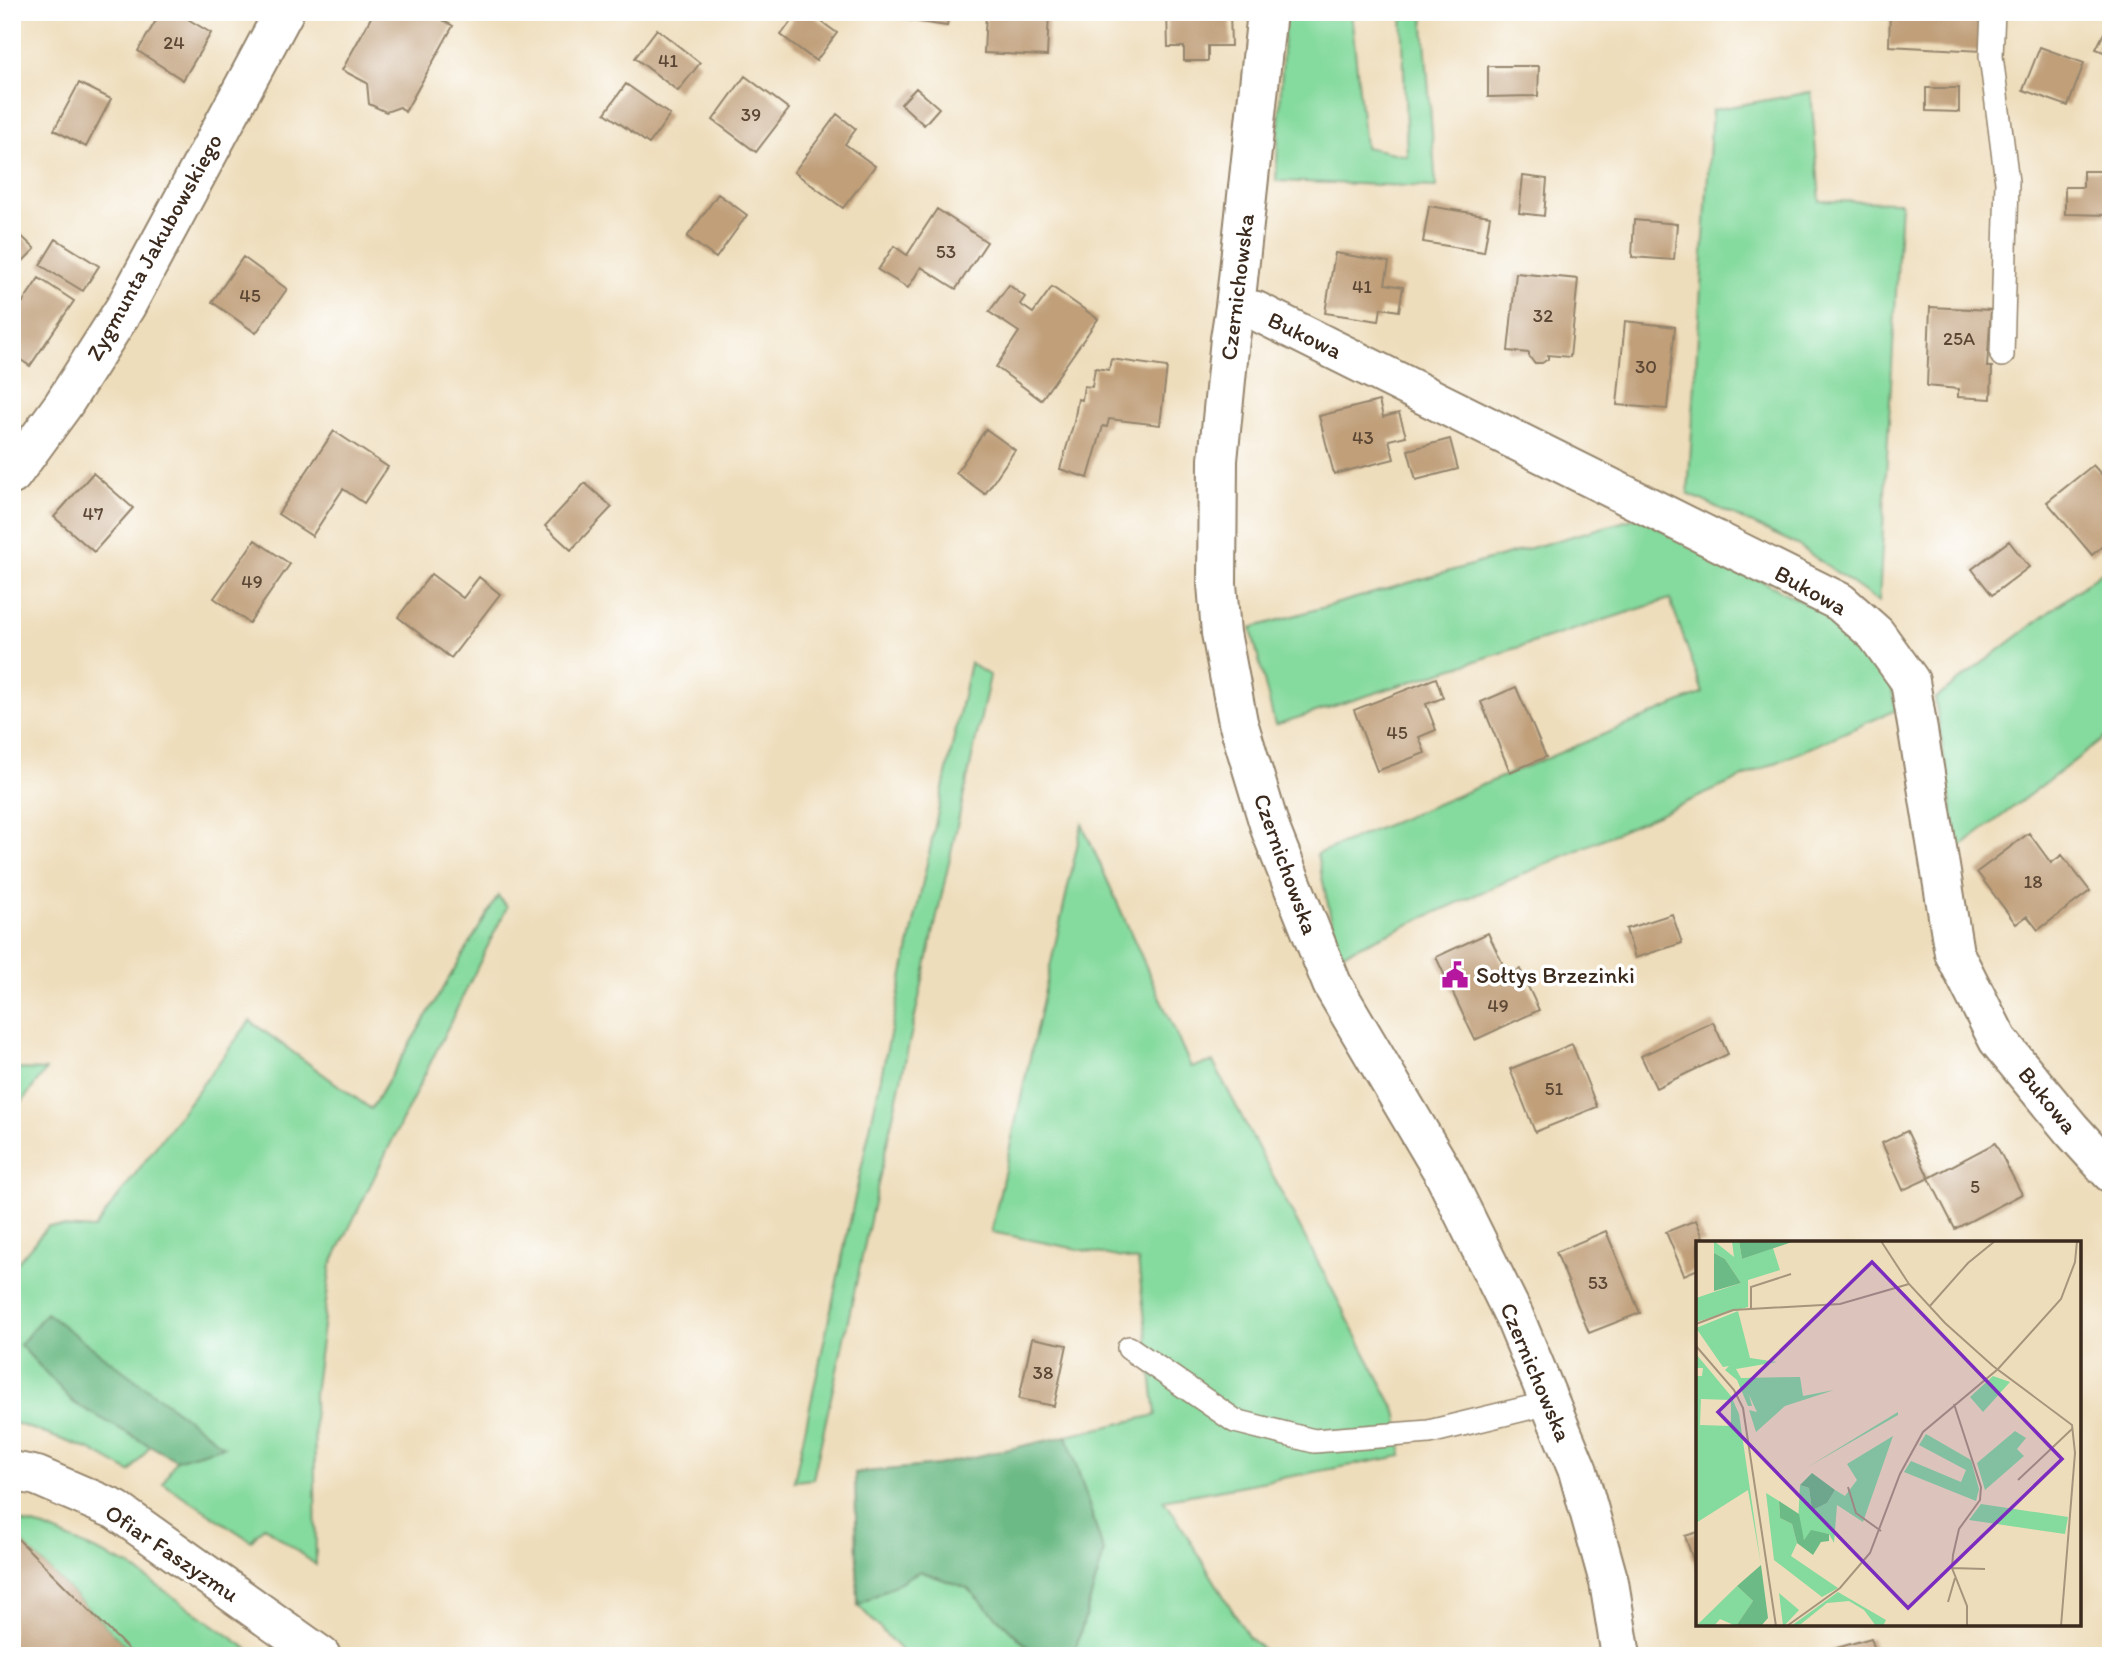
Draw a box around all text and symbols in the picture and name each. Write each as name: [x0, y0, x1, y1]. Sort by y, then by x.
house number: 24: [163, 31, 185, 54]
house number: 41: [658, 49, 678, 72]
house number: 39: [741, 103, 761, 126]
street label: Zygmunta Jakubowskiego: [80, 129, 228, 365]
street label: Czernichowska: [1214, 212, 1260, 362]
house number: 53: [936, 240, 956, 263]
house number: 41: [1352, 275, 1372, 298]
house number: 45: [239, 284, 261, 307]
house number: 32: [1533, 304, 1553, 327]
street label: Bukowa: [1263, 305, 1347, 365]
house number: 25A: [1943, 327, 1975, 350]
house number: 30: [1635, 355, 1657, 378]
house number: 43: [1352, 426, 1374, 449]
house number: 47: [83, 502, 103, 525]
street label: Bukowa: [1770, 559, 1852, 621]
house number: 49: [241, 570, 263, 593]
house number: 45: [1386, 721, 1408, 744]
street label: Czernichowska: [1248, 790, 1324, 938]
house number: 18: [2023, 870, 2043, 893]
public building icon: Sołtys Brzezinki: [1440, 960, 1470, 990]
place label: Sołtys Brzezinki: [1476, 961, 1635, 989]
house number: 49: [1487, 994, 1509, 1017]
street label: Bukowa: [2012, 1061, 2084, 1139]
house number: 51: [1545, 1077, 1564, 1100]
house number: 5: [1970, 1175, 1980, 1198]
inset map: [1696, 1241, 2081, 1626]
house number: 53: [1588, 1271, 1608, 1294]
street label: Czernichowska: [1494, 1298, 1578, 1446]
house number: 38: [1033, 1361, 1053, 1384]
street label: Ofiar Faszyzmu: [100, 1498, 244, 1608]

